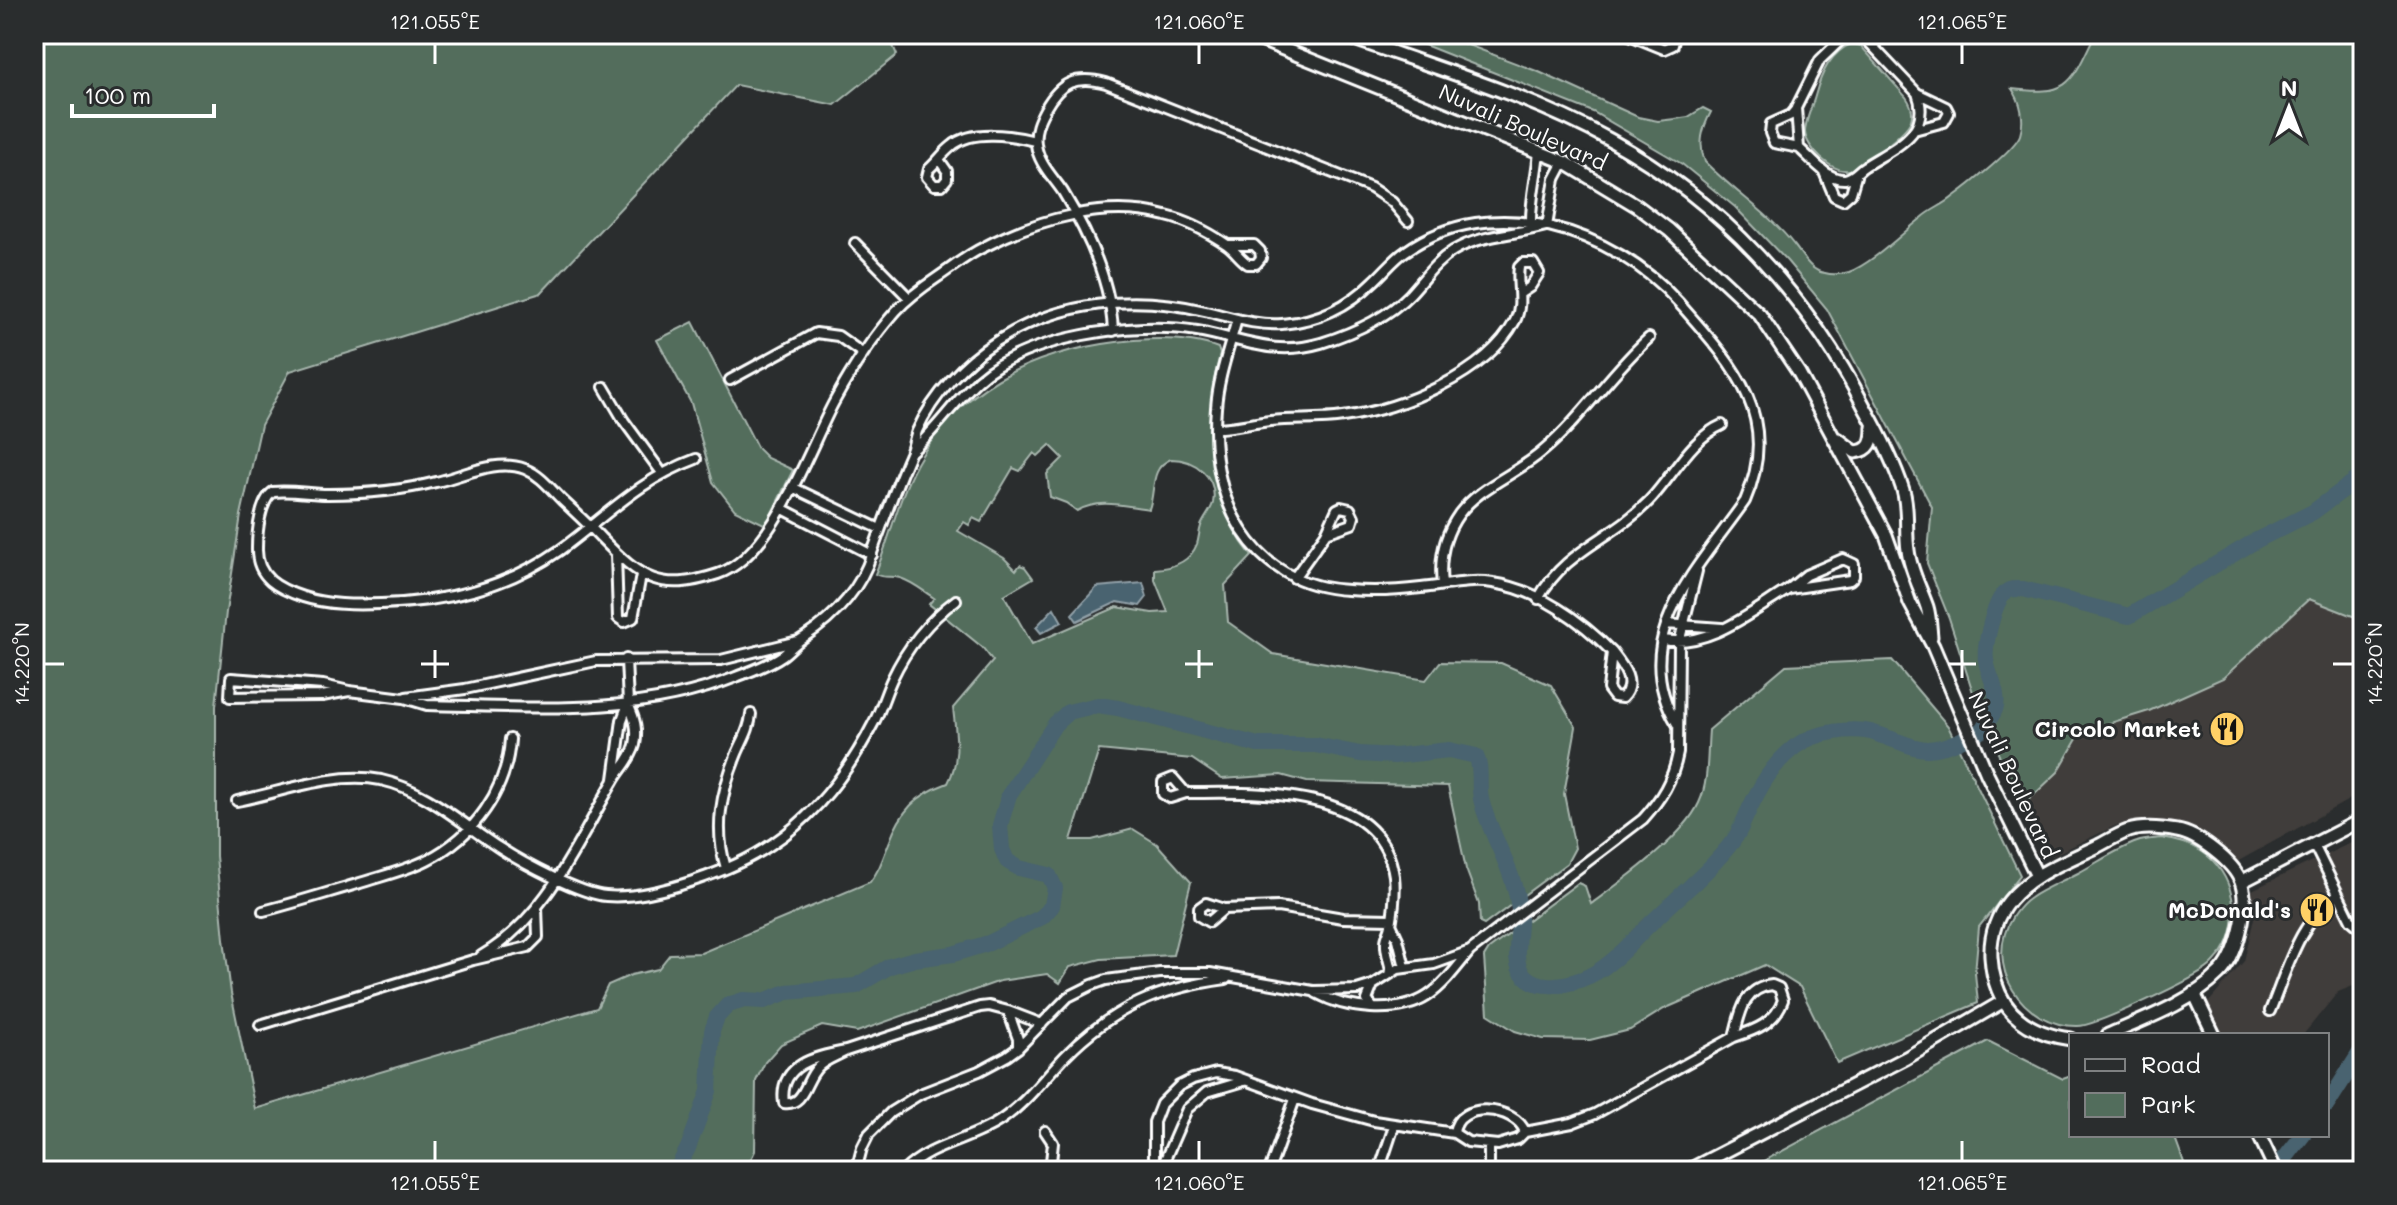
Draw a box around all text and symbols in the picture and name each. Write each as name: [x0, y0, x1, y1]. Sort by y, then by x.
text: 121.055°E: [390, 8, 480, 34]
text: 121.060°E: [1154, 8, 1244, 34]
text: 121.065°E: [1917, 8, 2007, 34]
scale bar: [72, 68, 214, 118]
north arrow: [2249, 68, 2329, 148]
text: N: [2281, 73, 2297, 102]
street label: Nuvali Boulevard: [1435, 76, 1612, 177]
text: 100 m: [84, 79, 151, 110]
text: 14.220°N: [8, 622, 34, 706]
text: 14.220°N: [2361, 622, 2387, 706]
street label: Nuvali Boulevard: [1962, 687, 2065, 863]
restaurant icon: Circolo Market: [2208, 710, 2246, 748]
place label: Circolo Market: [2035, 714, 2201, 743]
restaurant icon: McDonald's: [2298, 891, 2336, 929]
place label: McDonald's: [2168, 895, 2291, 924]
legend: [2069, 1033, 2329, 1137]
text: Road: [2141, 1048, 2201, 1079]
text: Park: [2141, 1088, 2195, 1119]
text: 121.055°E: [390, 1169, 480, 1195]
text: 121.060°E: [1154, 1169, 1244, 1195]
text: 121.065°E: [1917, 1169, 2007, 1195]

